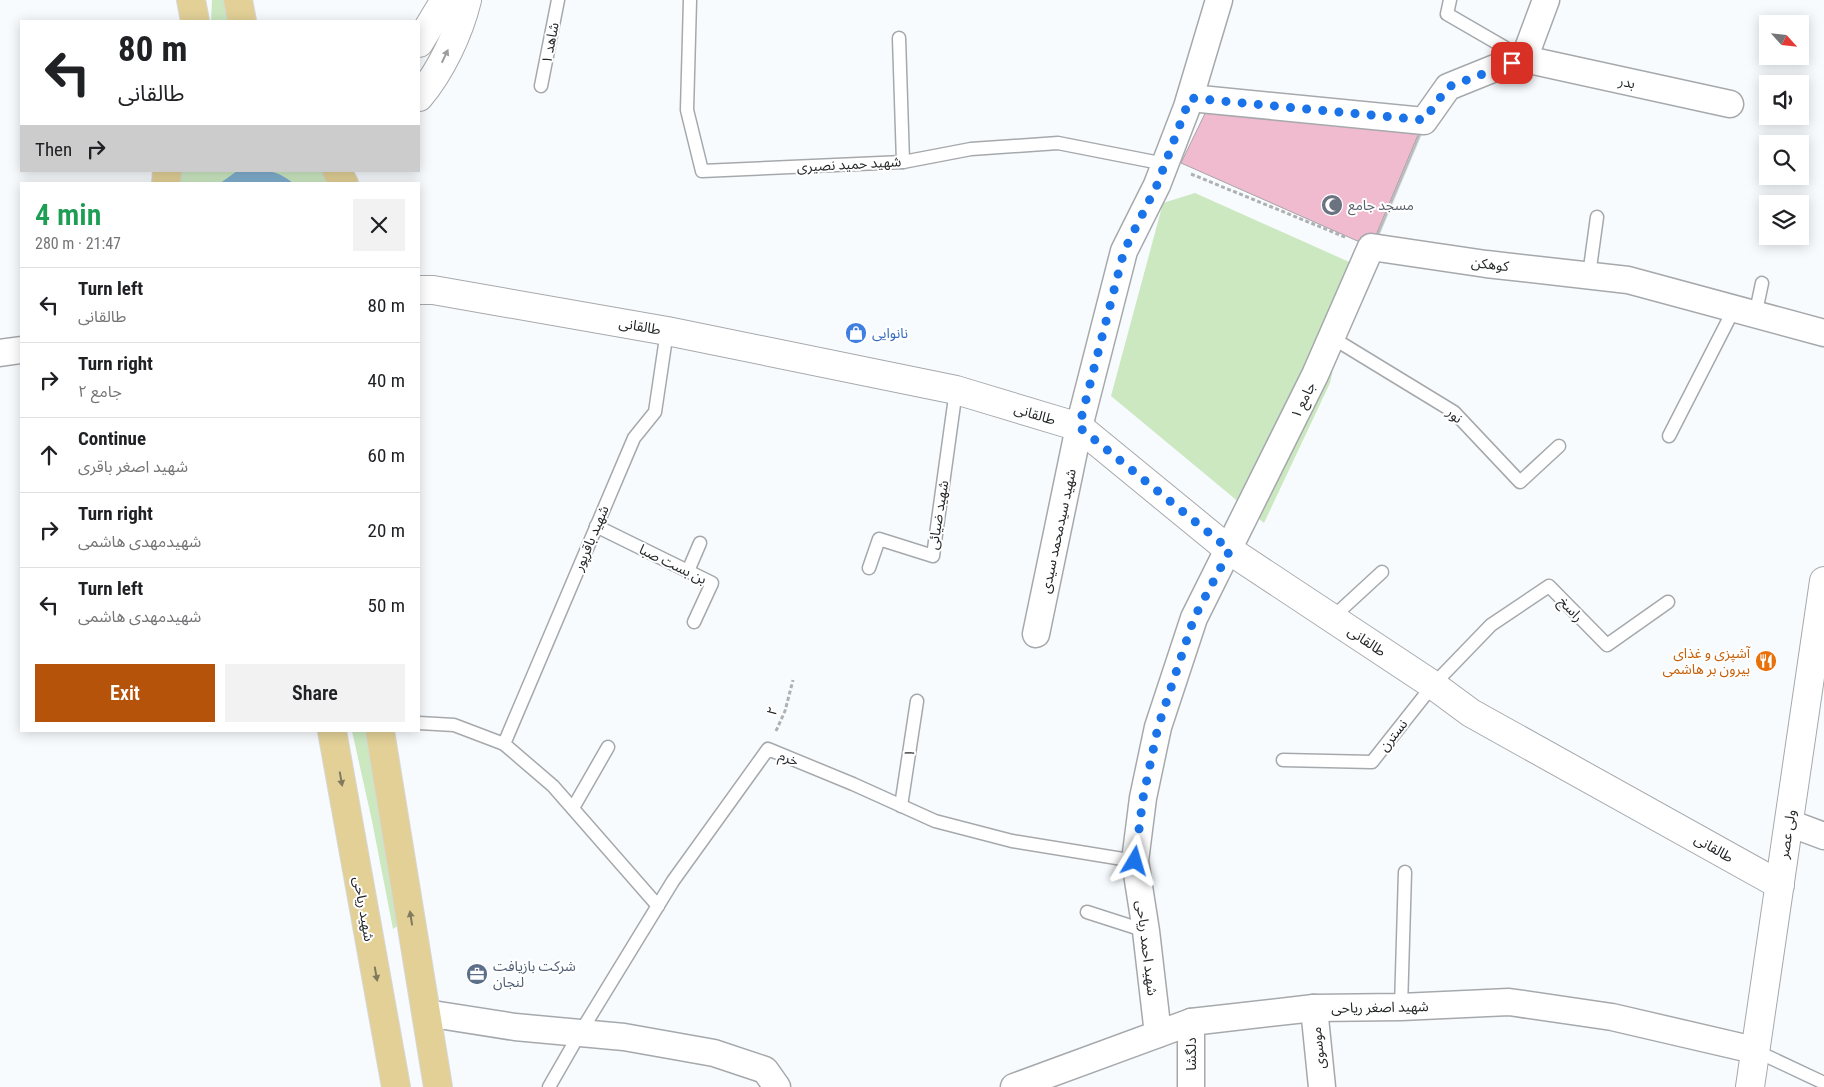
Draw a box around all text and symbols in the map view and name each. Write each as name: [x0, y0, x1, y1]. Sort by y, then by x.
north arrow: [1759, 15, 1809, 65]
map controls: [1759, 15, 1809, 245]
street label: شاهد ۱: [538, 21, 562, 65]
text: 80 m: [118, 29, 187, 70]
icon: left: [35, 40, 100, 105]
pin: [1491, 42, 1533, 84]
one-way arrow: [441, 49, 449, 63]
icon: arrive: [1498, 49, 1526, 77]
street label: بدر: [1616, 72, 1637, 93]
button: sound: [1759, 75, 1809, 125]
text: طالقانی: [118, 81, 184, 106]
icon: right: [82, 135, 110, 163]
button: search: [1759, 135, 1809, 185]
text: Then: [35, 138, 72, 161]
street label: شهید حمید نصیری: [796, 153, 902, 176]
mosque icon: مسجد جامع: [1320, 193, 1344, 217]
button: layers: [1759, 195, 1809, 245]
text: 4 min: [35, 197, 101, 232]
place label: مسجد جامع: [1348, 197, 1414, 216]
button: close: [353, 199, 405, 251]
text: 280 m · 21:47: [35, 234, 121, 253]
street label: کوهکن: [1470, 254, 1510, 275]
text: Turn left: [78, 277, 143, 300]
icon: left: [35, 291, 63, 319]
text: 80 m: [368, 294, 405, 317]
text: طالقانی: [78, 307, 126, 326]
street label: طالقانی: [618, 314, 662, 339]
shop icon: نانوایی: [844, 321, 868, 345]
place label: نانوایی: [872, 325, 908, 342]
text: Turn right: [78, 352, 153, 375]
icon: right: [35, 366, 63, 394]
text: 40 m: [368, 369, 405, 392]
street label: جامع ۱: [1287, 379, 1321, 422]
text: جامع ۲: [78, 382, 122, 401]
street label: طالقانی: [1012, 400, 1058, 429]
street label: نور: [1443, 403, 1466, 427]
text: Continue: [78, 427, 146, 450]
icon: ahead: [35, 441, 63, 469]
text: 60 m: [368, 444, 405, 467]
text: شهید اصغر باقری: [78, 457, 188, 476]
street label: شهید سیدمحمد سیدی: [1037, 467, 1080, 595]
street label: شهید ضیائی: [925, 479, 952, 551]
text: Turn right: [78, 502, 153, 525]
street label: شهید باقرپور: [570, 503, 614, 575]
icon: right: [35, 516, 63, 544]
text: 20 m: [368, 519, 405, 542]
text: شهیدمهدی هاشمی: [78, 532, 201, 551]
street label: بن بست صبا: [636, 541, 709, 588]
text: Turn left: [78, 577, 143, 600]
icon: left: [35, 591, 63, 619]
street label: راسخ: [1553, 593, 1587, 627]
text: 50 m: [368, 594, 405, 617]
text: شهیدمهدی هاشمی: [78, 607, 201, 626]
street label: طالقانی: [1344, 623, 1389, 660]
place label: آشپزی و غذای بیرون بر هاشمی: [1662, 645, 1751, 678]
restaurant icon: آشپزی و غذای بیرون بر هاشمی: [1754, 649, 1778, 673]
button: Exit: [35, 664, 215, 722]
button: Share: [225, 664, 405, 722]
street label: ۲: [763, 704, 781, 718]
street label: نسترن: [1375, 716, 1411, 755]
street label: خرم: [776, 747, 801, 772]
street label: ۱: [901, 748, 917, 758]
one-way arrow: [337, 772, 345, 787]
street label: ولی عصر: [1775, 808, 1800, 861]
street label: طالقانی: [1691, 831, 1736, 866]
position arrow: [1108, 834, 1160, 886]
street label: شهید ریاحی: [349, 875, 378, 943]
street label: شهید احمد ریاحی: [1132, 899, 1161, 997]
one-way arrow: [406, 910, 414, 926]
place label: شرکت بازیافت لنجان: [493, 958, 576, 991]
office icon: شرکت بازیافت لنجان: [465, 962, 489, 986]
one-way arrow: [372, 966, 380, 982]
street label: شهید اصغر ریاحی: [1331, 998, 1429, 1017]
street label: موسوی: [1308, 1026, 1329, 1070]
street label: دلگشا: [1183, 1037, 1199, 1071]

